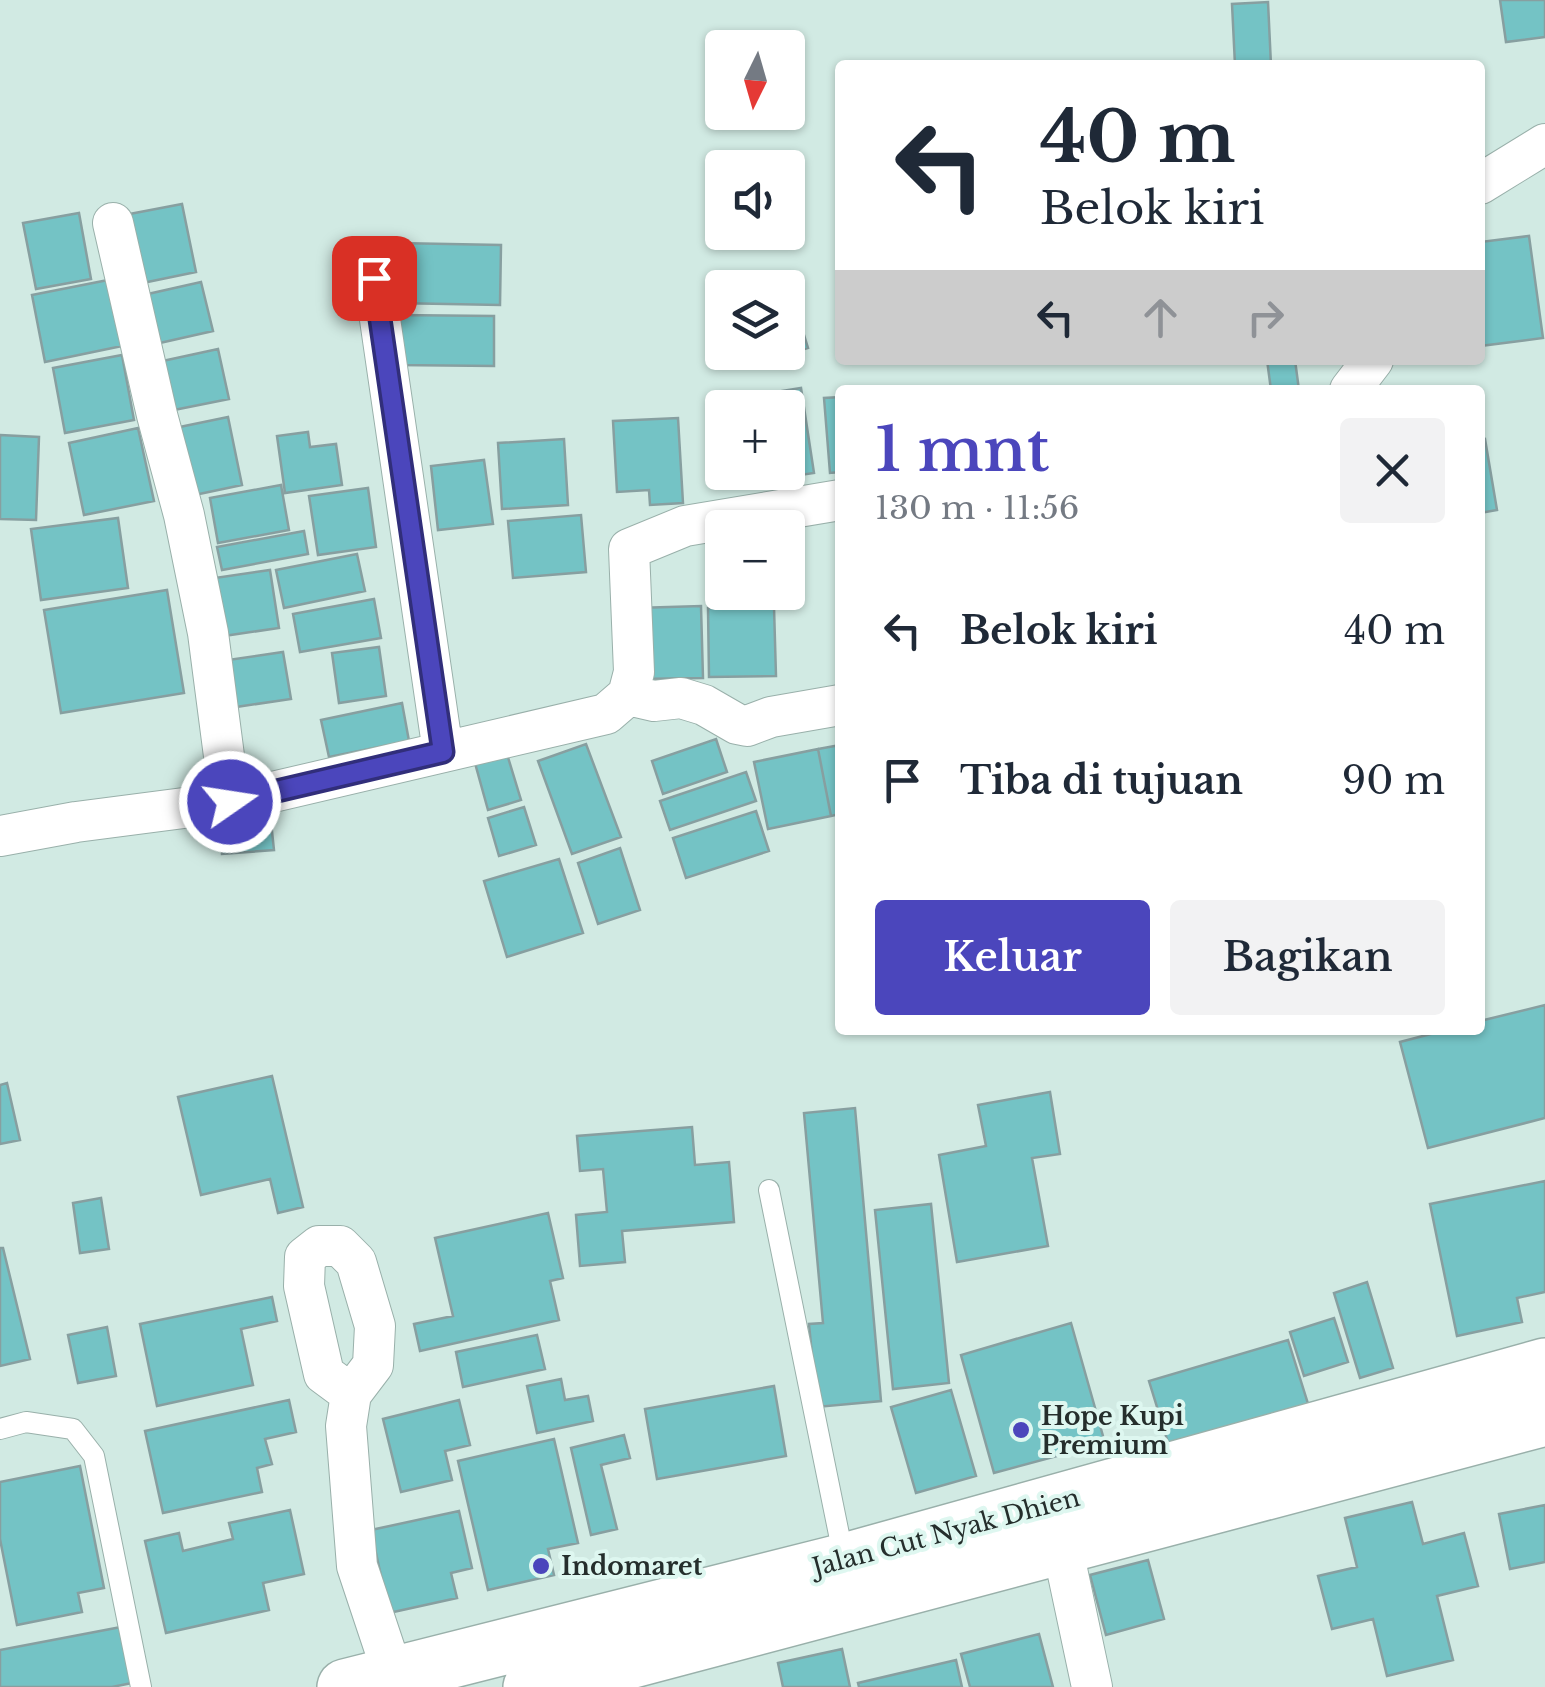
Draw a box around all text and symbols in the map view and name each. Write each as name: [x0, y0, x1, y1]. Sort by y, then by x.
north arrow: [705, 30, 805, 130]
map controls: [705, 30, 805, 610]
text: 40 m: [1040, 94, 1235, 181]
icon: left: [875, 100, 1005, 230]
button: sound: [705, 150, 805, 250]
text: Belok kiri: [1040, 180, 1264, 236]
pin: [332, 236, 417, 321]
icon: arrive: [347, 251, 402, 306]
button: layers: [705, 270, 805, 370]
icon: left: [1028, 290, 1083, 345]
icon: ahead: [1133, 290, 1188, 345]
icon: right: [1238, 290, 1293, 345]
button: +: [705, 390, 805, 490]
text: 1 mnt: [875, 413, 1049, 487]
button: close: [1340, 418, 1445, 523]
text: 130 m · 11:56: [875, 488, 1079, 528]
button: −: [705, 510, 805, 610]
icon: left: [875, 603, 930, 658]
text: Belok kiri: [960, 607, 1157, 654]
text: 40 m: [1344, 607, 1445, 654]
position arrow: [178, 750, 282, 854]
icon: arrive: [875, 753, 930, 808]
text: Tiba di tujuan: [960, 757, 1243, 804]
text: 90 m: [1342, 757, 1445, 804]
button: Keluar: [875, 900, 1150, 1015]
button: Bagikan: [1170, 900, 1445, 1015]
place label: Hope Kupi Premium: [1041, 1401, 1184, 1461]
marker: Hope Kupi Premium: [1010, 1419, 1032, 1441]
street label: Jalan Cut Nyak Dhien: [806, 1482, 1083, 1584]
place label: Indomaret: [561, 1551, 703, 1582]
marker: Indomaret: [530, 1555, 552, 1577]

